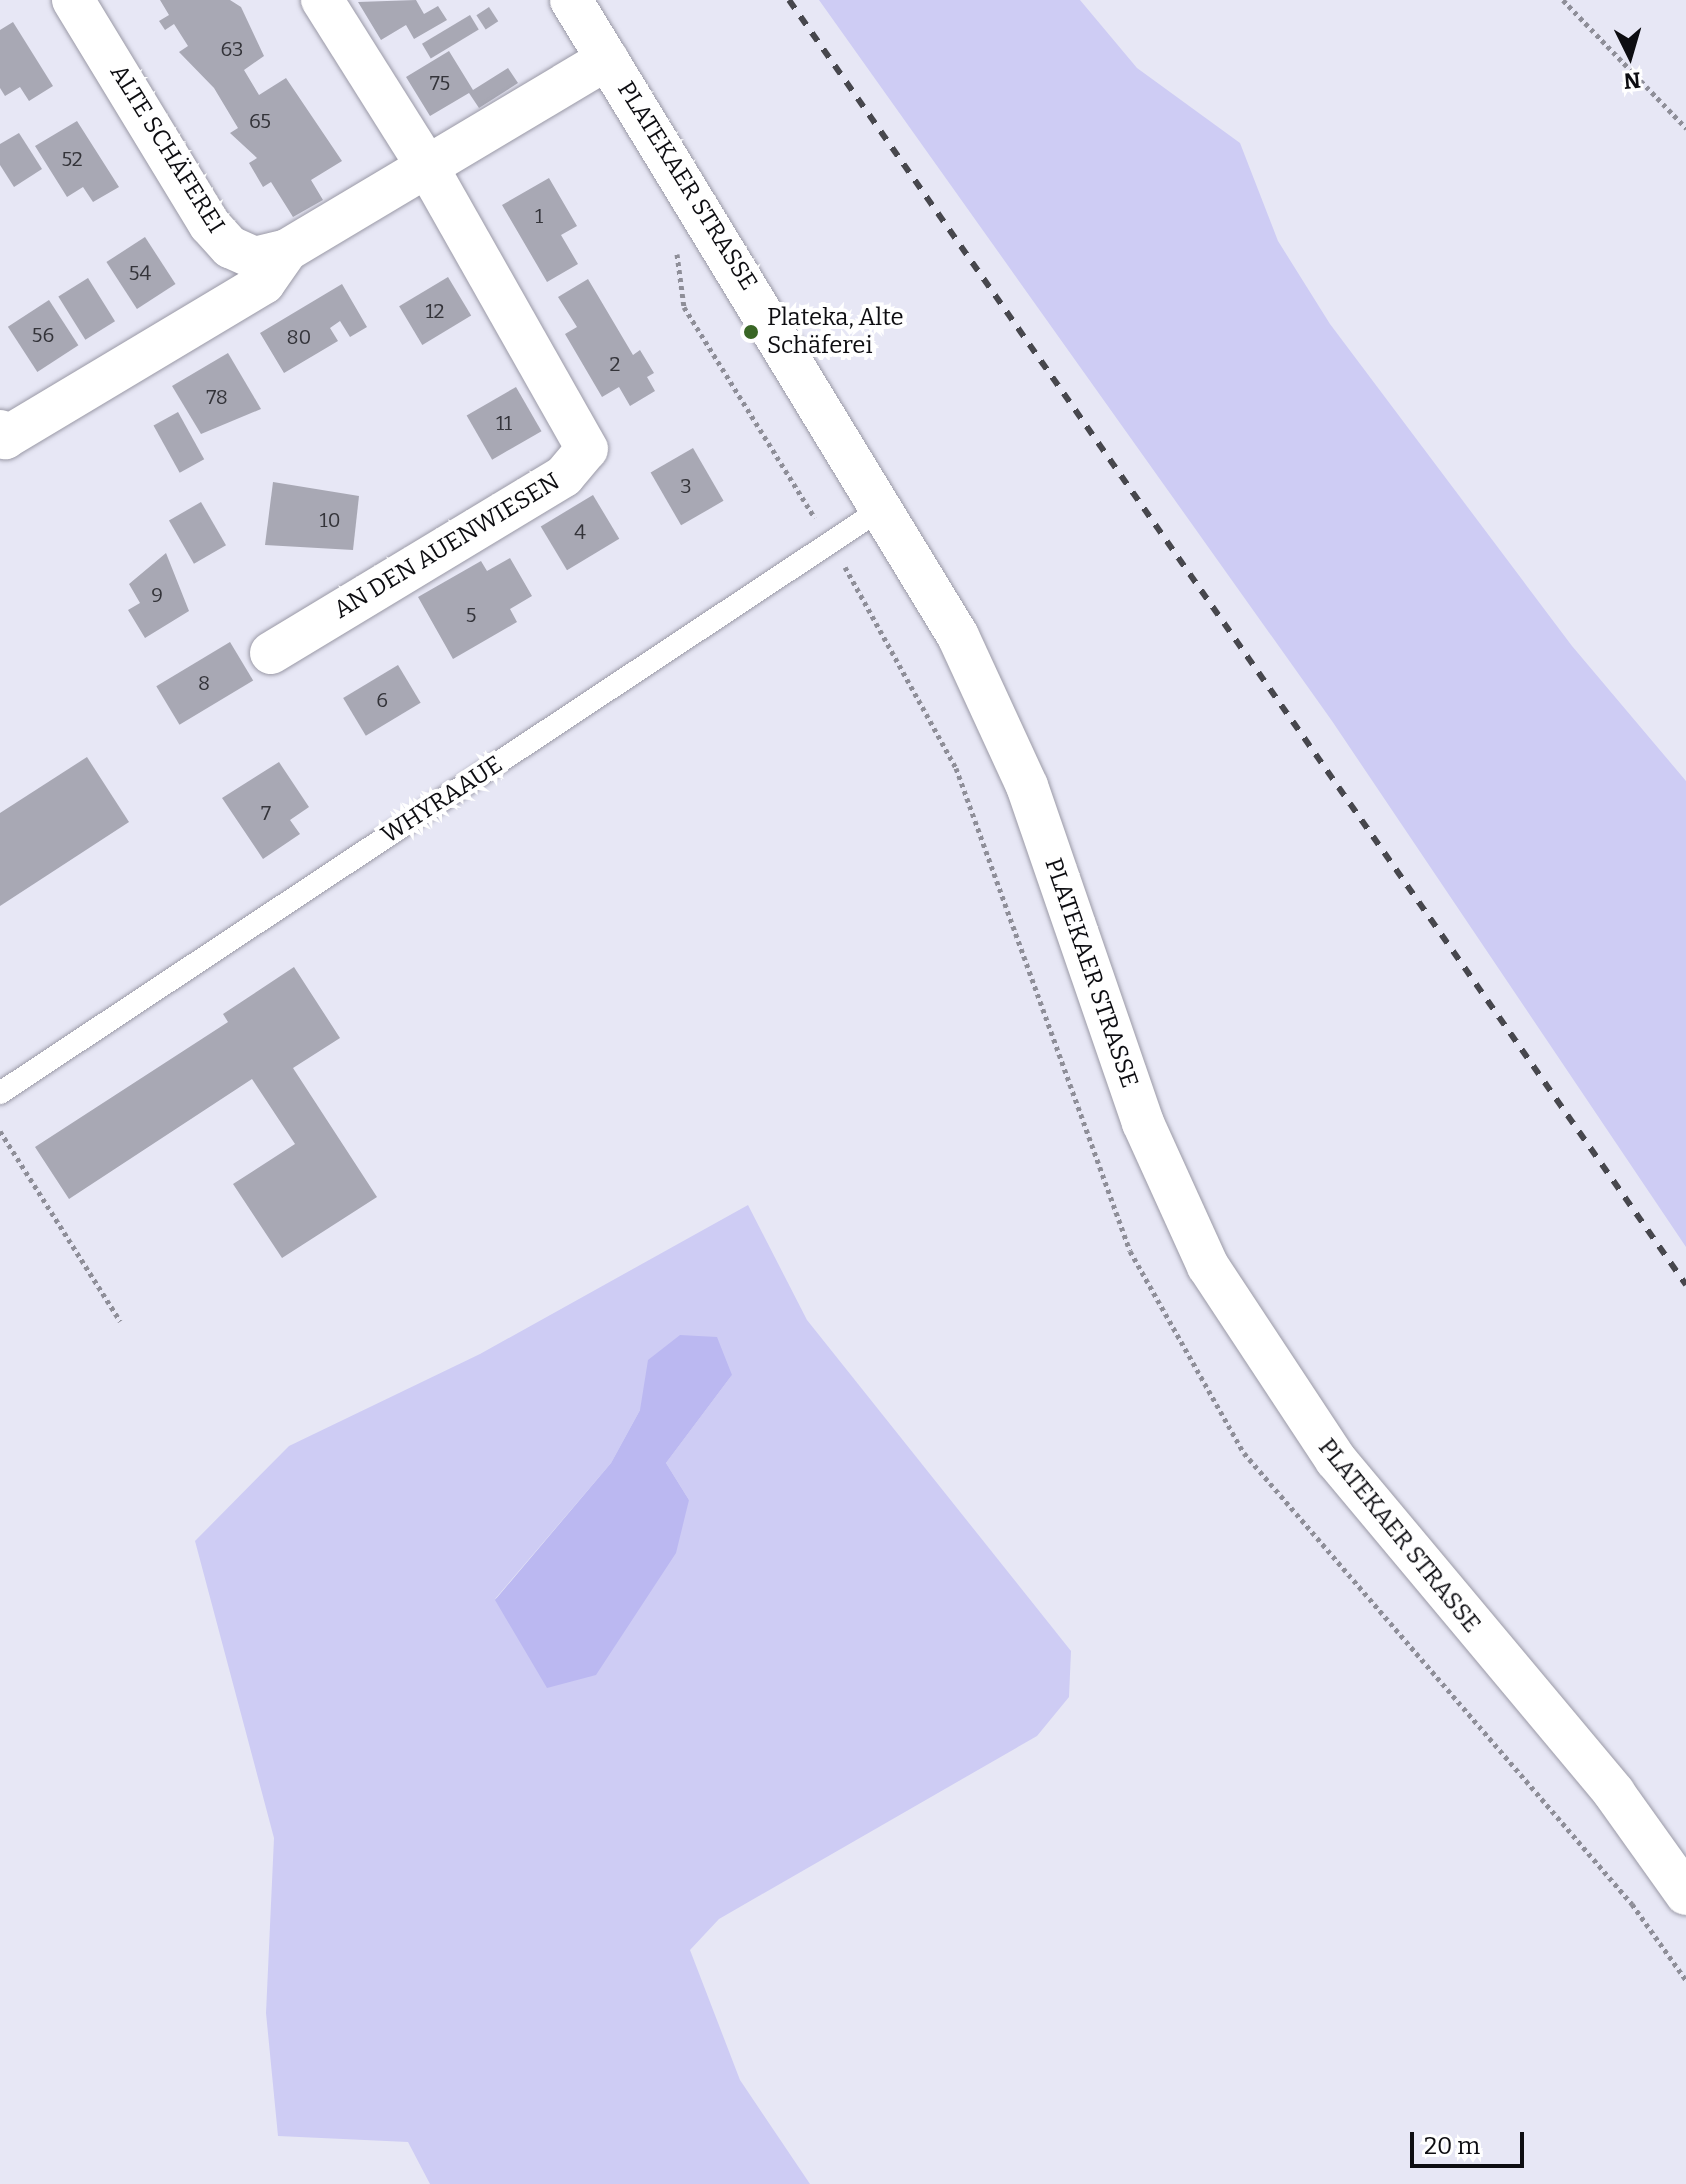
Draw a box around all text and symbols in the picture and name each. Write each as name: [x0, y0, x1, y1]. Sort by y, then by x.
north arrow: [1590, 16, 1670, 96]
house number: 63: [221, 37, 243, 61]
street label: ALTE SCHÄFEREI: [104, 60, 230, 238]
text: N: [1623, 66, 1642, 95]
house number: 75: [430, 71, 450, 95]
street label: PLATEKAER STRASSE: [611, 76, 763, 296]
house number: 65: [249, 109, 271, 133]
house number: 52: [61, 147, 83, 171]
house number: 1: [535, 204, 543, 228]
house number: 54: [129, 261, 151, 285]
house number: 12: [426, 299, 444, 323]
place label: Plateka, Alte Schäferei: [767, 304, 904, 360]
house number: 56: [32, 323, 54, 347]
marker: Plateka, Alte Schäferei: [742, 323, 760, 341]
house number: 80: [287, 325, 311, 349]
house number: 2: [610, 352, 620, 376]
house number: 78: [206, 385, 228, 409]
house number: 11: [496, 411, 512, 435]
street label: AN DEN AUENWIESEN: [329, 467, 565, 625]
house number: 3: [680, 474, 692, 498]
house number: 10: [320, 508, 340, 532]
house number: 4: [574, 520, 586, 544]
house number: 9: [151, 583, 163, 607]
house number: 5: [466, 603, 476, 627]
house number: 8: [198, 671, 210, 695]
house number: 6: [376, 688, 388, 712]
street label: WHYRAAUE: [376, 750, 508, 850]
house number: 7: [261, 801, 271, 825]
street label: PLATEKAER STRASSE: [1038, 854, 1144, 1092]
street label: PLATEKAER STRASSE: [1312, 1433, 1486, 1639]
scale bar: [1414, 2116, 1528, 2166]
text: 20 m: [1424, 2132, 1480, 2160]

